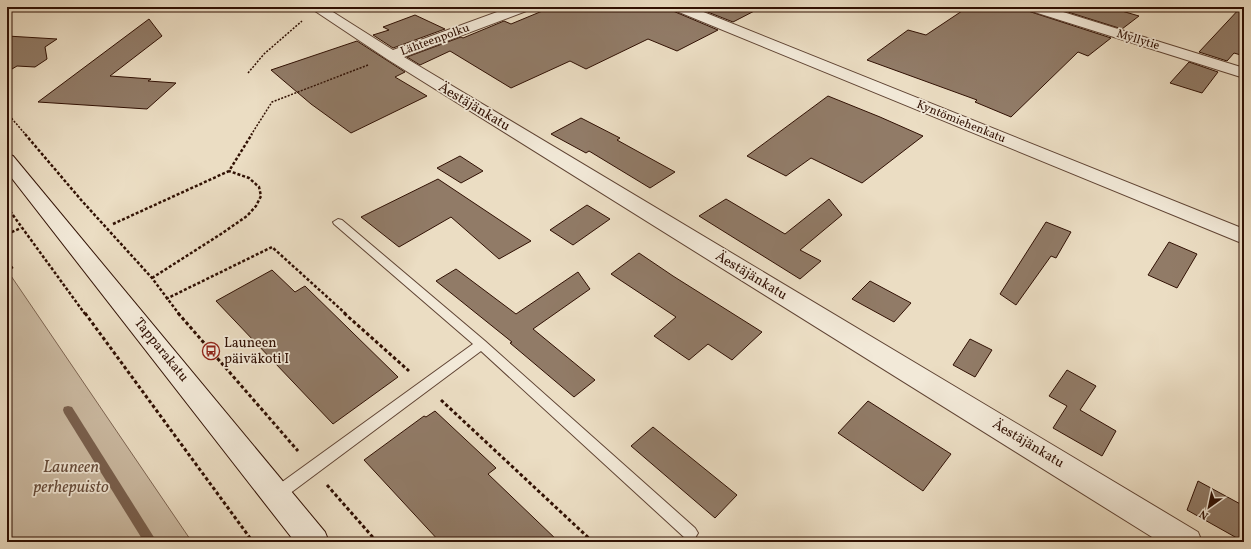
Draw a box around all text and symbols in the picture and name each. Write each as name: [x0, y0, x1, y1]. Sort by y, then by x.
street label: Lähteenpolku: [398, 20, 472, 60]
street label: Myllytie: [1115, 26, 1162, 54]
street label: Äestäjänkatu: [435, 78, 514, 136]
street label: Kyntömiehenkatu: [914, 97, 1008, 147]
street label: Äestäjänkatu: [712, 247, 791, 305]
street label: Tapparakatu: [129, 314, 193, 386]
place label: Launeen päiväkoti I: [224, 334, 289, 369]
bus stop icon: Launeen päiväkoti I: [201, 341, 221, 361]
street label: Äestäjänkatu: [989, 415, 1068, 473]
park label: Launeen perhepuisto: [33, 456, 109, 499]
north arrow: [1189, 487, 1229, 527]
text: N: [1197, 506, 1212, 523]

